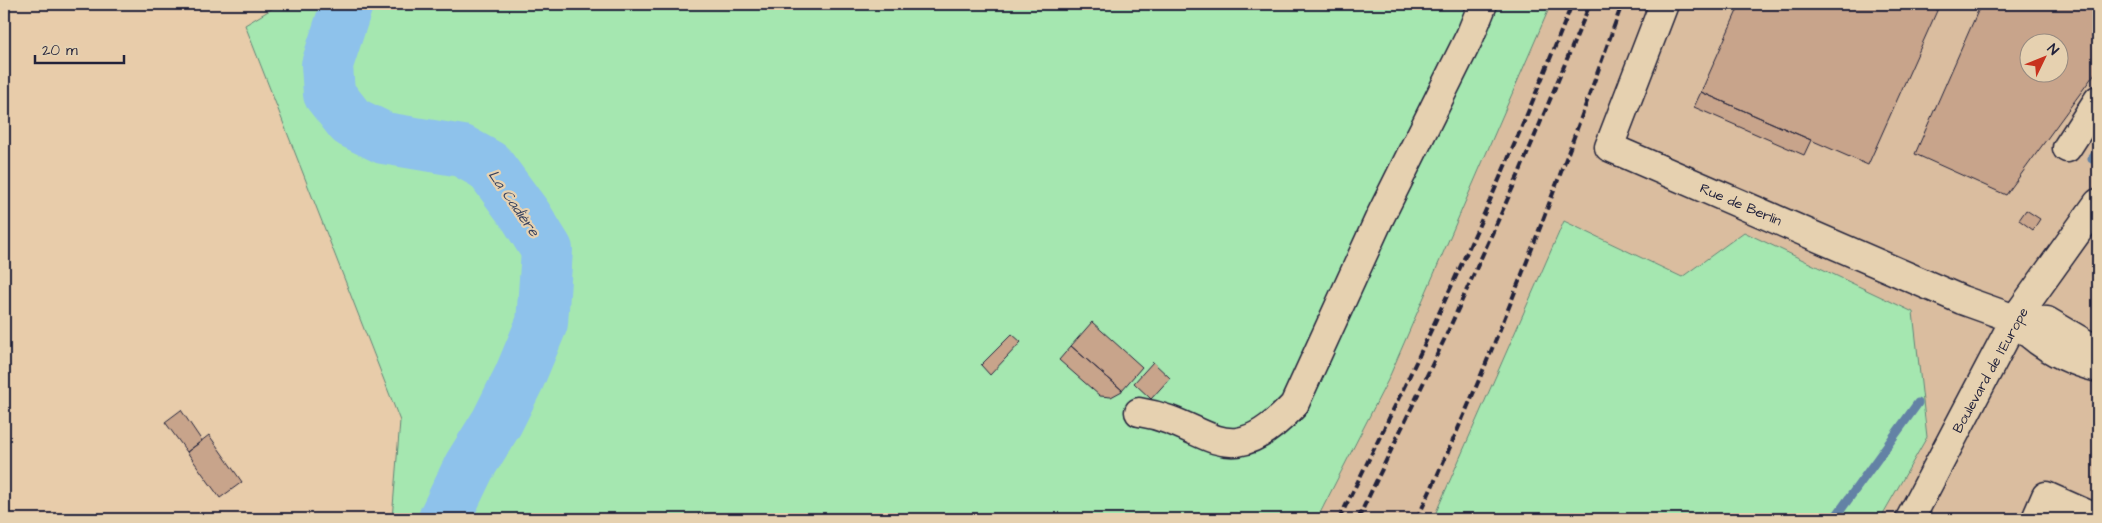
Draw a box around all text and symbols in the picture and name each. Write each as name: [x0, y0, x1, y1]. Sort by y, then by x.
scale bar: [35, 32, 124, 64]
north arrow: [2020, 32, 2070, 82]
text: 20 m: [42, 40, 78, 61]
text: N: [2042, 40, 2063, 60]
water label: La Cadière: [483, 166, 545, 241]
street label: Rue de Berlin: [1697, 179, 1785, 231]
street label: Boulevard de l'Europe: [1948, 304, 2034, 437]

